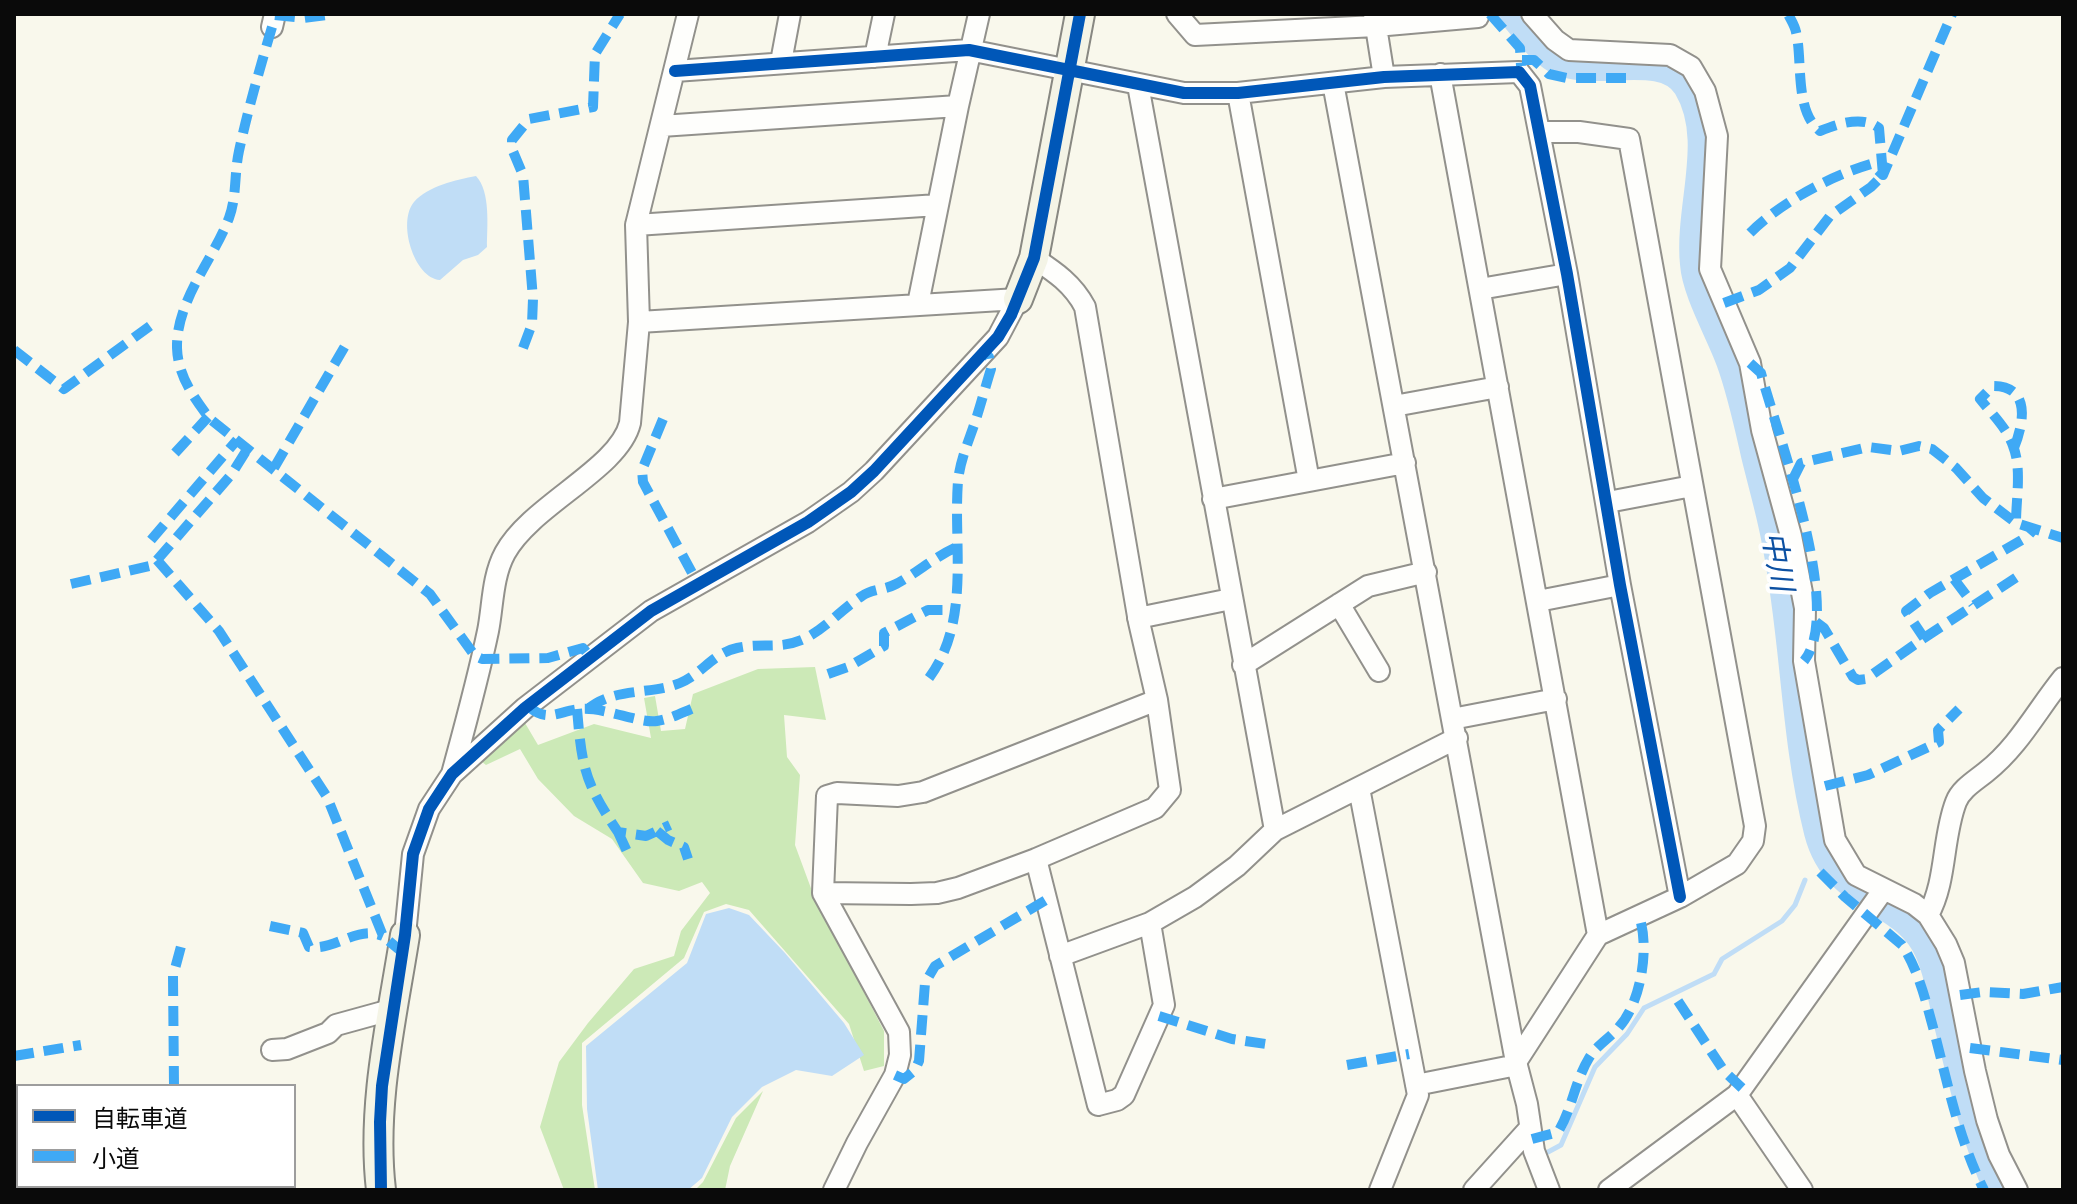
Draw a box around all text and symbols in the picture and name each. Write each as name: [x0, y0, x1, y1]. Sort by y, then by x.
water label: 中川: [1756, 528, 1802, 594]
legend: [16, 1084, 296, 1188]
text: 自転車道: [92, 1099, 188, 1134]
text: 小道: [92, 1139, 140, 1174]

